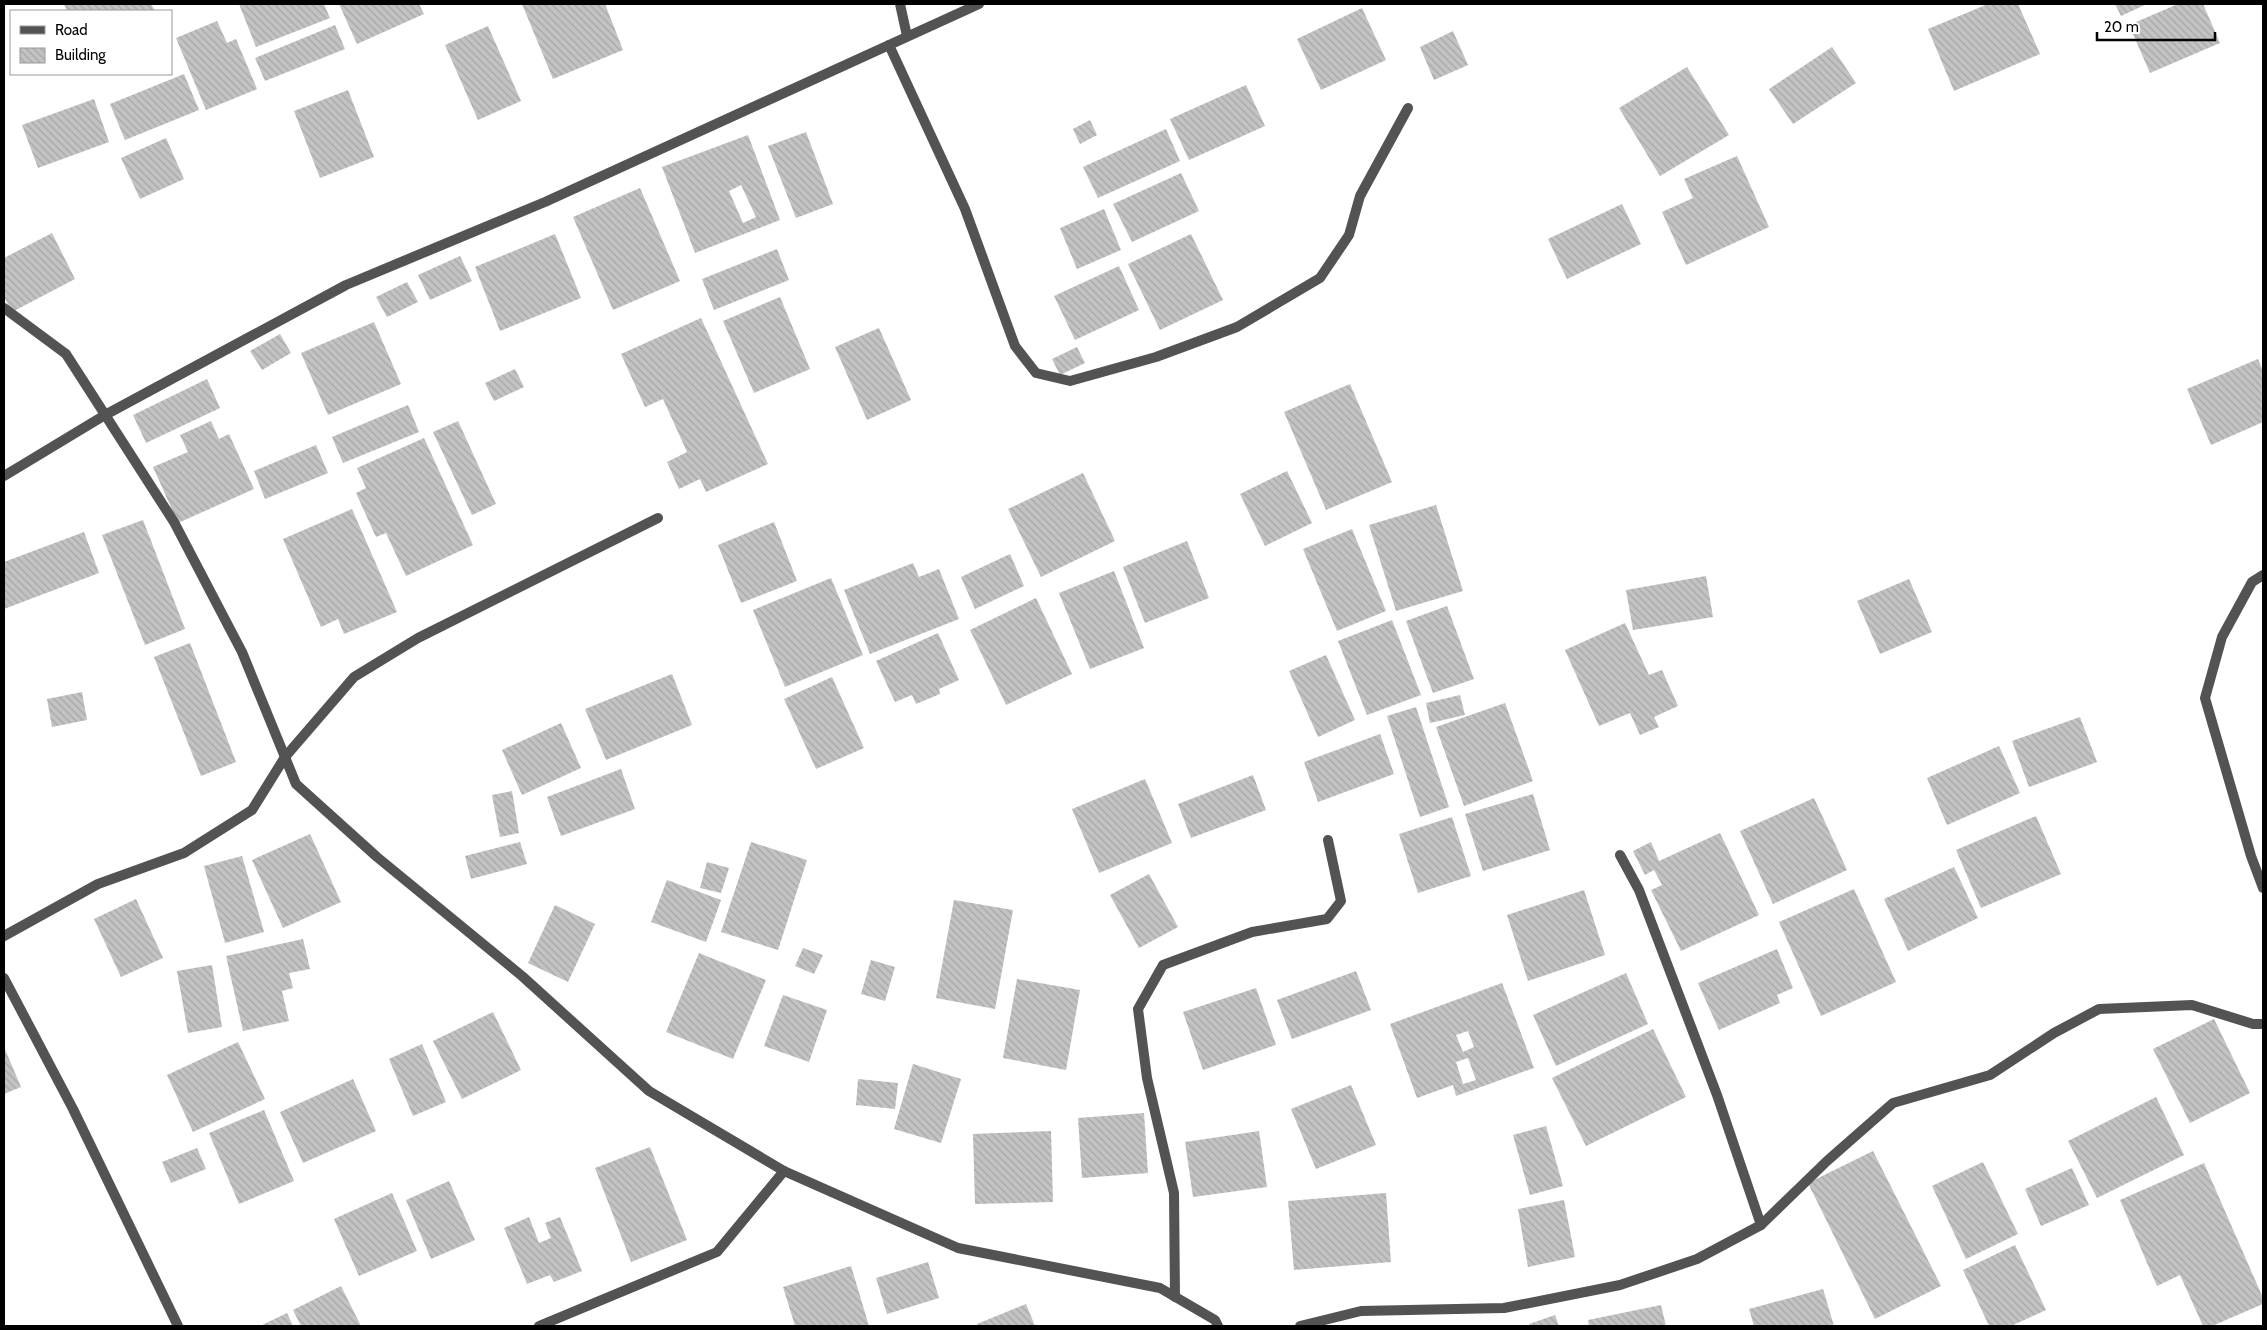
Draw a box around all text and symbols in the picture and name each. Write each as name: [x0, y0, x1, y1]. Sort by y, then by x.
legend: [10, 10, 172, 75]
scale bar: [2097, 10, 2214, 42]
text: 20 m: [2104, 18, 2139, 36]
text: Road: [55, 21, 88, 39]
text: Building: [55, 46, 106, 64]

